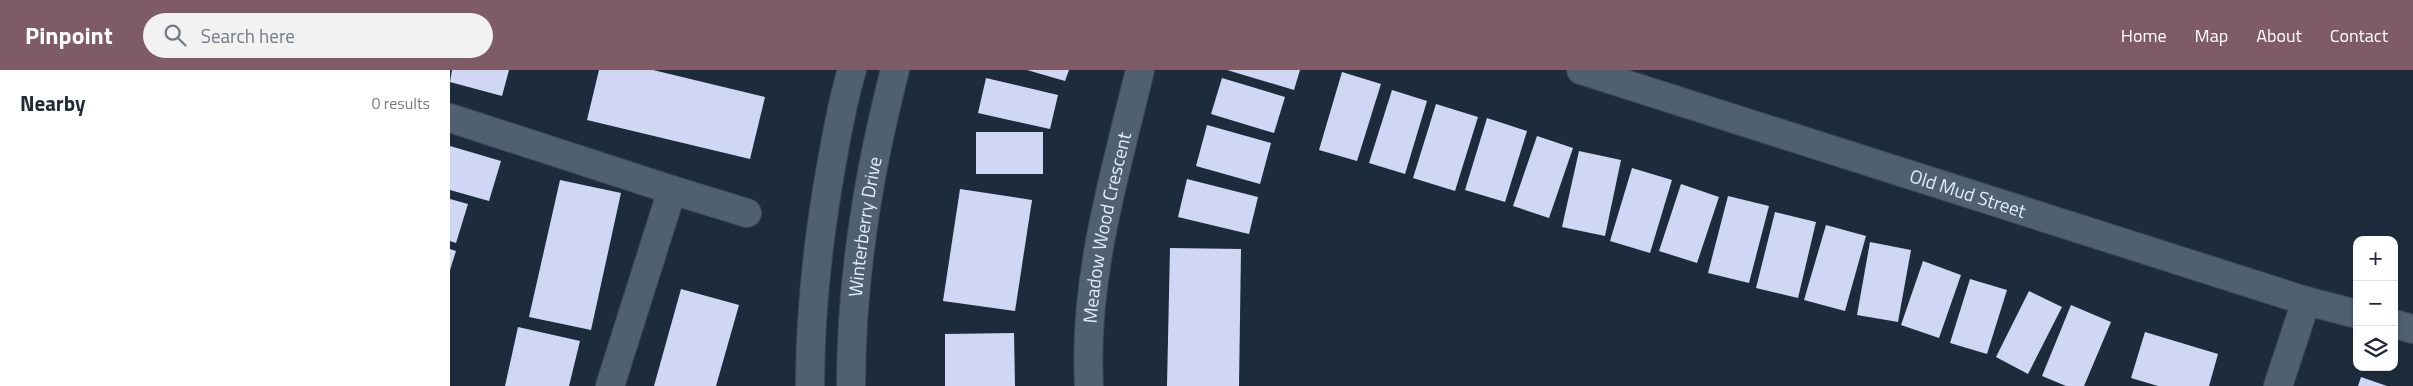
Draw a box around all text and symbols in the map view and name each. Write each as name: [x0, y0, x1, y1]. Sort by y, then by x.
search box: [143, 13, 493, 58]
text: Pinpoint: [25, 17, 113, 53]
icon: search: [161, 21, 189, 49]
text: Search here: [201, 21, 295, 50]
text: Home: [2121, 22, 2167, 49]
text: Map: [2195, 22, 2228, 49]
text: About: [2256, 22, 2302, 49]
text: Contact: [2330, 22, 2388, 49]
text: Nearby: [20, 87, 85, 119]
text: 0 results: [371, 91, 430, 115]
street label: Meadow Wood Crescent: [1074, 128, 1138, 324]
street label: Winterberry Drive: [840, 154, 889, 298]
street label: Old Mud Street: [1906, 161, 2030, 225]
map controls: [2353, 236, 2398, 371]
button: +: [2353, 236, 2398, 281]
button: −: [2353, 281, 2398, 326]
button: layers: [2353, 326, 2398, 371]

